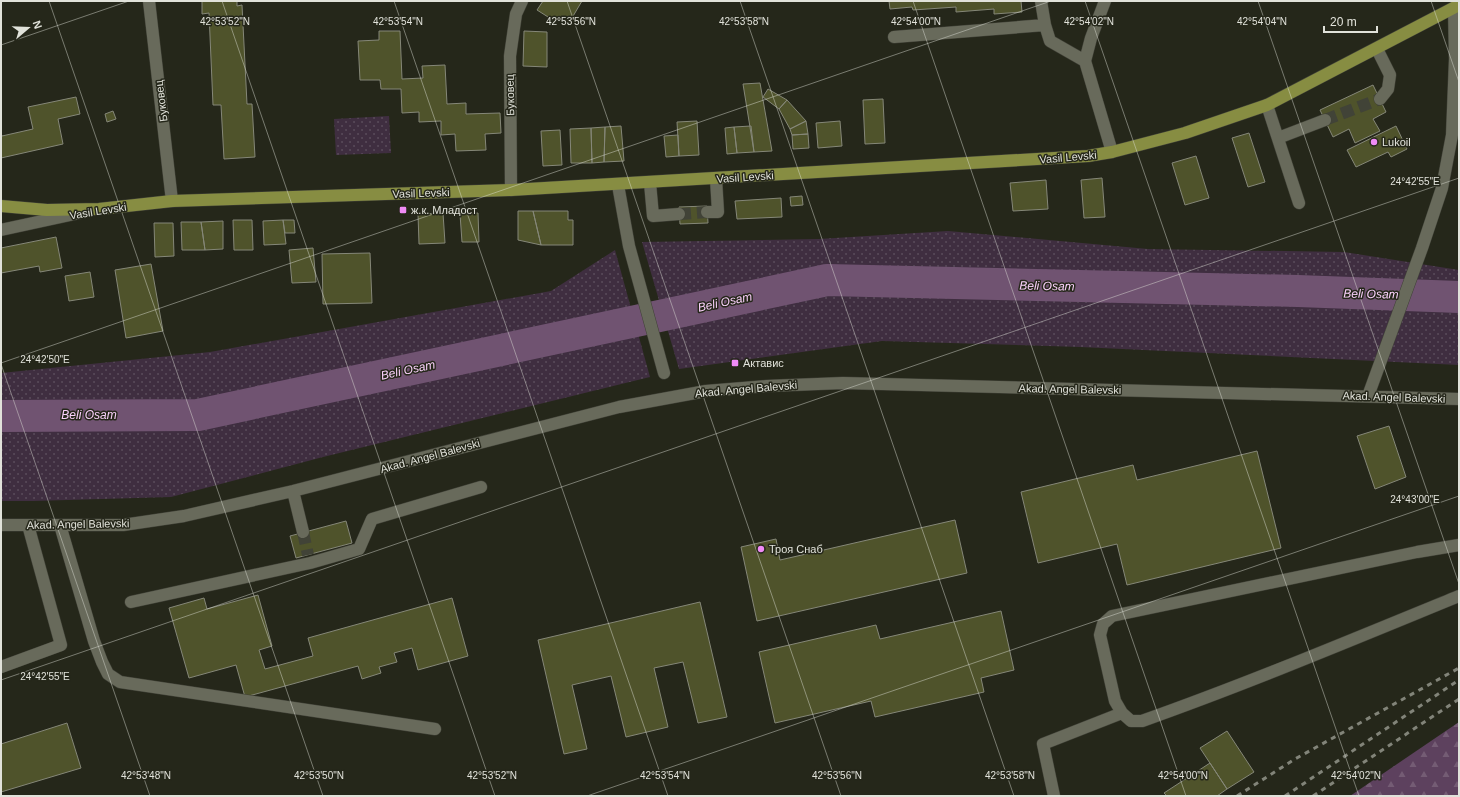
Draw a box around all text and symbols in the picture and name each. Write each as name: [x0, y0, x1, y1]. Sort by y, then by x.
north arrow: [8, 8, 48, 48]
scale bar: [1324, 8, 1377, 34]
text: 20 m: [1330, 15, 1357, 29]
text: 42°53'52"N: [200, 16, 250, 27]
text: 42°53'54"N: [373, 16, 423, 27]
text: 42°53'56"N: [546, 16, 596, 27]
text: 42°53'58"N: [719, 16, 769, 27]
text: 42°54'00"N: [891, 16, 941, 27]
text: 42°54'02"N: [1064, 16, 1114, 27]
text: 42°54'04"N: [1237, 16, 1287, 27]
text: N: [30, 19, 44, 31]
street label: Буковец: [504, 73, 516, 116]
street label: Буковец: [152, 79, 169, 122]
place label: Lukoil: [1382, 136, 1411, 148]
marker: Lukoil: [1369, 137, 1379, 147]
street label: Vasil Levski: [1039, 149, 1097, 165]
street label: Vasil Levski: [716, 169, 774, 185]
text: 24°42'55"E: [1390, 176, 1440, 187]
street label: Vasil Levski: [392, 186, 450, 200]
street label: Vasil Levski: [69, 201, 127, 221]
place label: ж.к. Младост: [411, 204, 477, 216]
marker: ж.к. Младост: [398, 205, 408, 215]
water label: Beli Osam: [1019, 279, 1075, 293]
water label: Beli Osam: [1343, 287, 1399, 301]
water label: Beli Osam: [696, 289, 754, 315]
text: 24°42'50"E: [20, 354, 70, 365]
water label: Beli Osam: [379, 357, 437, 383]
place label: Актавис: [743, 357, 784, 369]
marker: Актавис: [730, 358, 740, 368]
street label: Akad. Angel Balevski: [694, 379, 798, 399]
street label: Akad. Angel Balevski: [1019, 382, 1121, 396]
street label: Akad. Angel Balevski: [1342, 389, 1446, 405]
water label: Beli Osam: [61, 408, 117, 422]
street label: Akad. Angel Balevski: [379, 437, 481, 475]
text: 24°43'00"E: [1390, 494, 1440, 505]
street label: Akad. Angel Balevski: [27, 517, 129, 531]
place label: Троя Снаб: [769, 543, 823, 555]
marker: Троя Снаб: [756, 544, 766, 554]
text: 24°42'55"E: [20, 671, 70, 682]
text: 42°53'48"N: [121, 770, 171, 781]
text: 42°53'50"N: [294, 770, 344, 781]
text: 42°53'52"N: [467, 770, 517, 781]
text: 42°53'54"N: [640, 770, 690, 781]
text: 42°53'56"N: [812, 770, 862, 781]
text: 42°53'58"N: [985, 770, 1035, 781]
text: 42°54'00"N: [1158, 770, 1208, 781]
text: 42°54'02"N: [1331, 770, 1381, 781]

